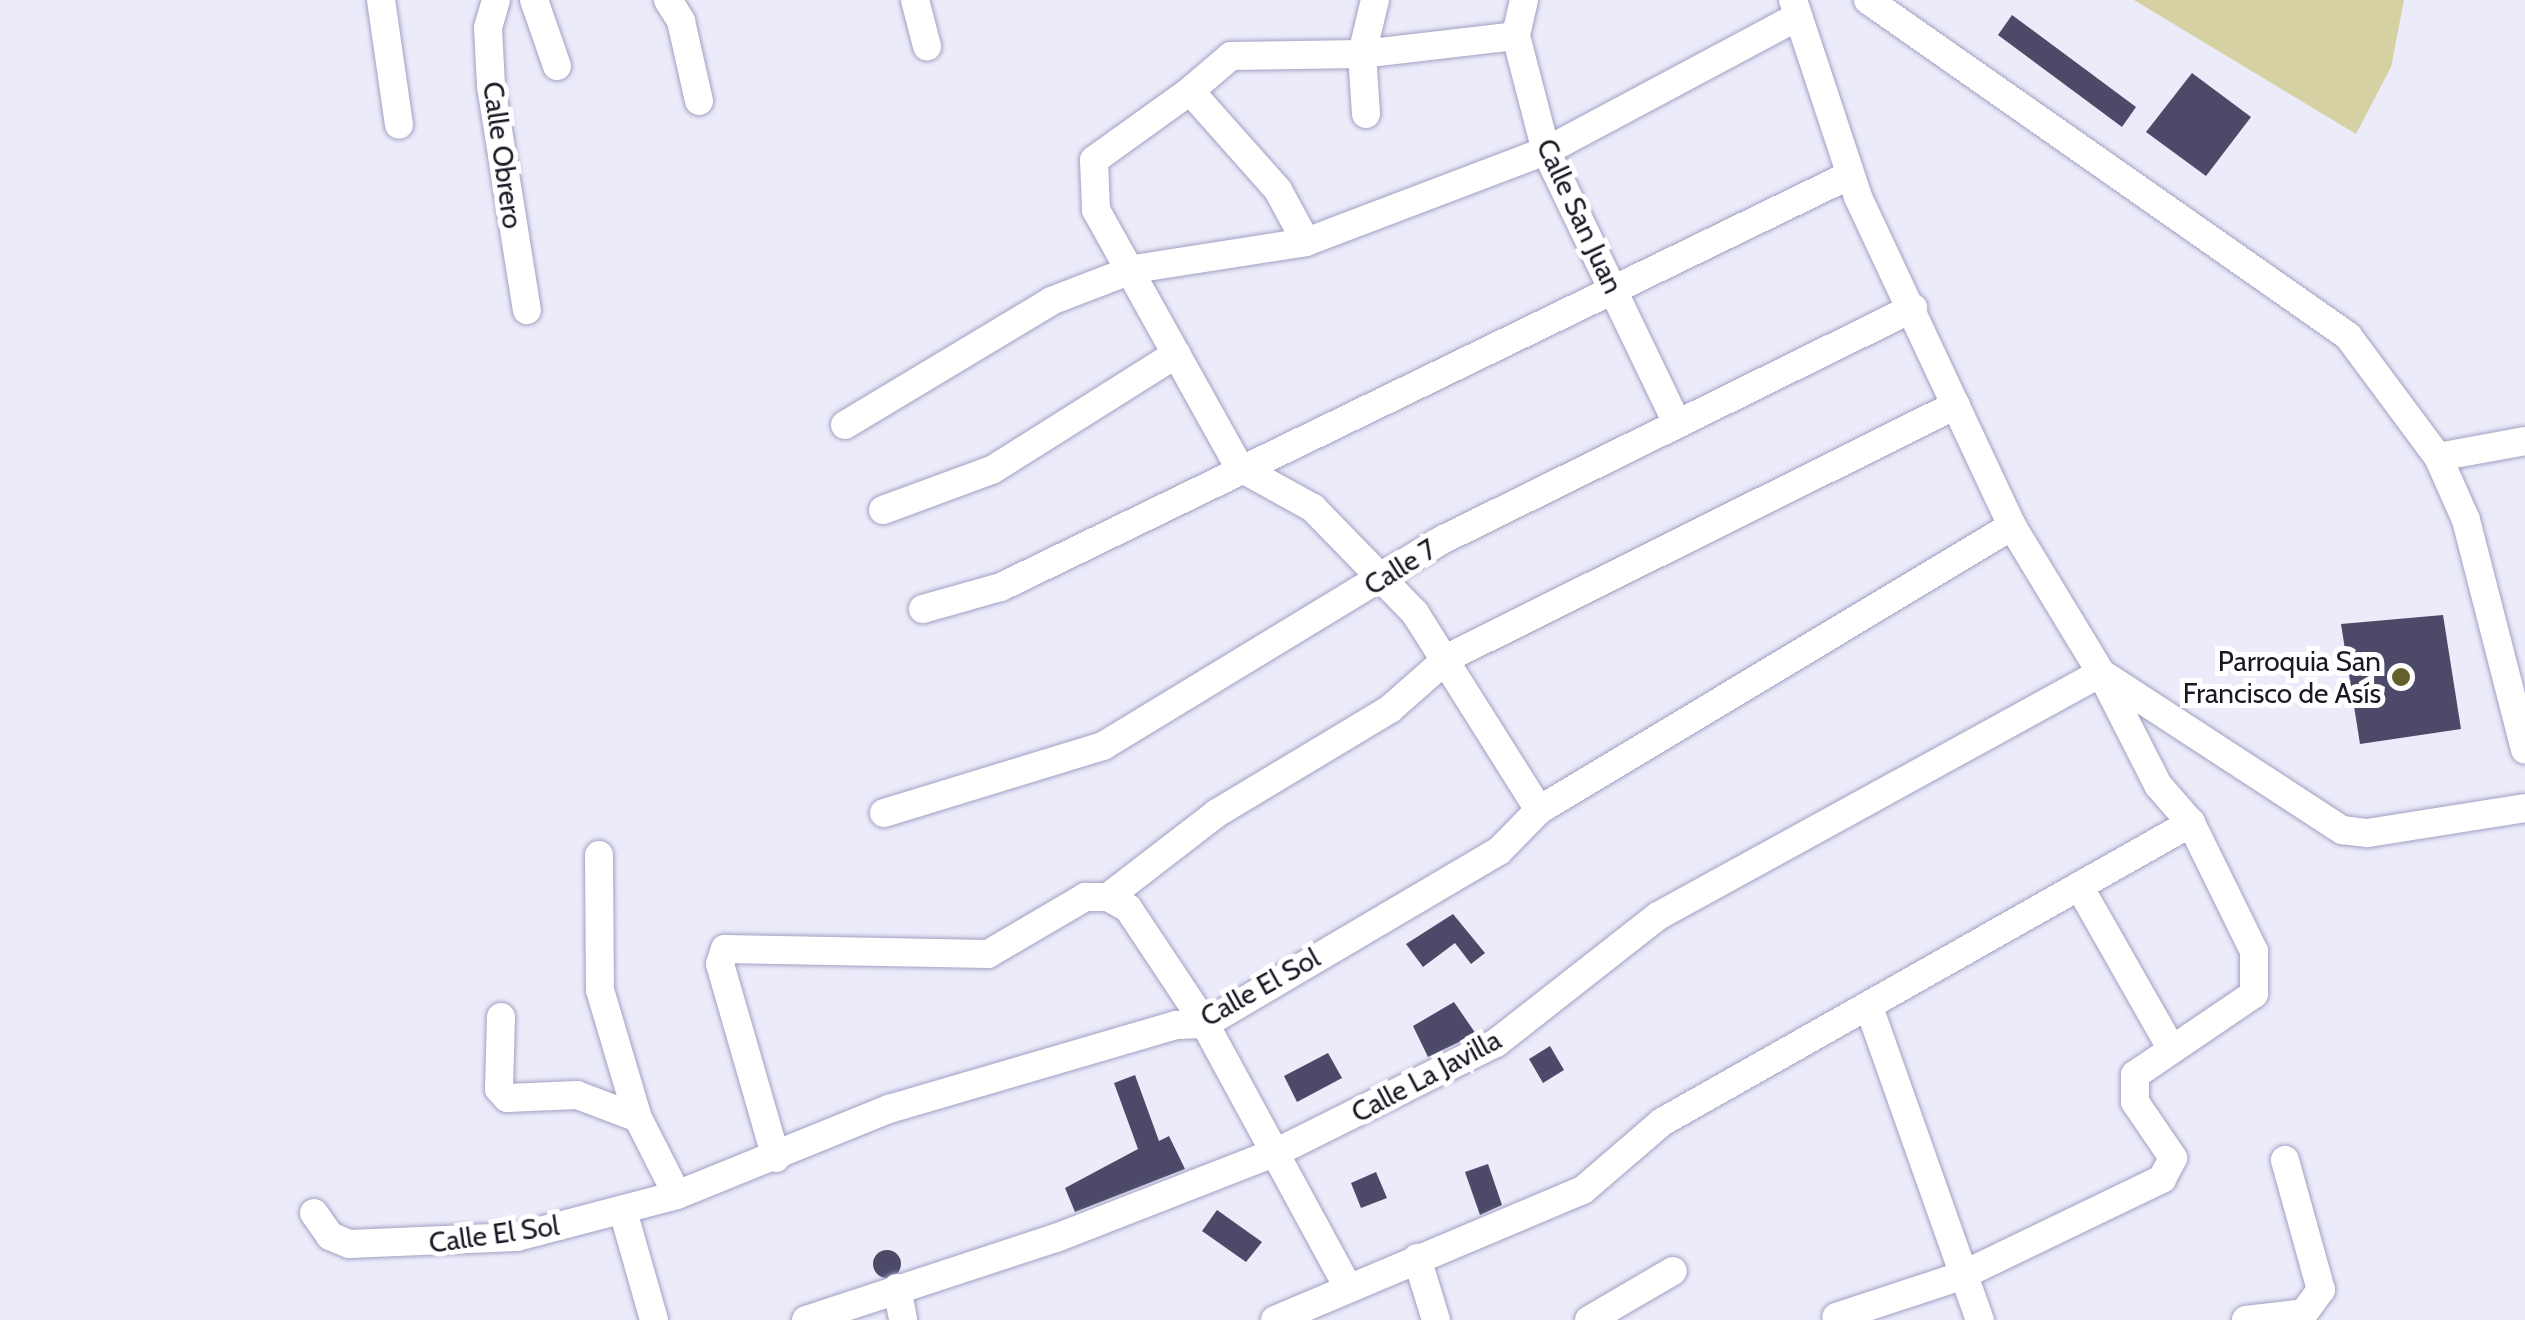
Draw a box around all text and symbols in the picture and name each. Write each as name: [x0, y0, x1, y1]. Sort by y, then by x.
street label: Calle Obrero: [476, 79, 530, 231]
street label: Calle San Juan: [1530, 133, 1630, 299]
street label: Calle 7: [1358, 532, 1442, 602]
place label: Parroquia San Francisco de Asís: [2183, 644, 2381, 710]
marker: Parroquia San Francisco de Asís: [2390, 666, 2412, 688]
street label: Calle El Sol: [1194, 941, 1326, 1033]
street label: Calle La Javilla: [1346, 1023, 1506, 1129]
street label: Calle El Sol: [427, 1208, 561, 1260]

